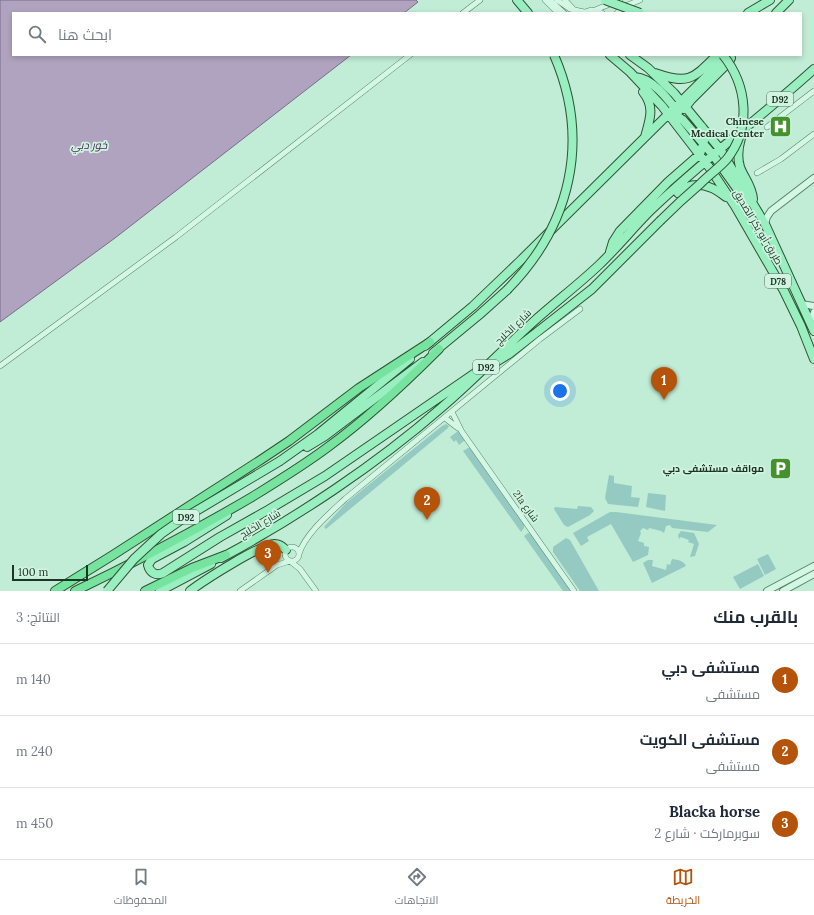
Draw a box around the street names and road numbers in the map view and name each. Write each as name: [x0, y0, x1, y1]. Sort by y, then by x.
road number: D92: [767, 92, 793, 106]
street label: طريق أبو بكر الصديق: [731, 187, 785, 267]
road number: D78: [765, 274, 791, 288]
street label: شارع الخليج: [492, 306, 534, 348]
road number: D92: [473, 360, 499, 374]
street label: 21a شارع: [510, 488, 542, 524]
street label: شارع الخليج: [237, 507, 283, 541]
road number: D92: [173, 510, 199, 524]

